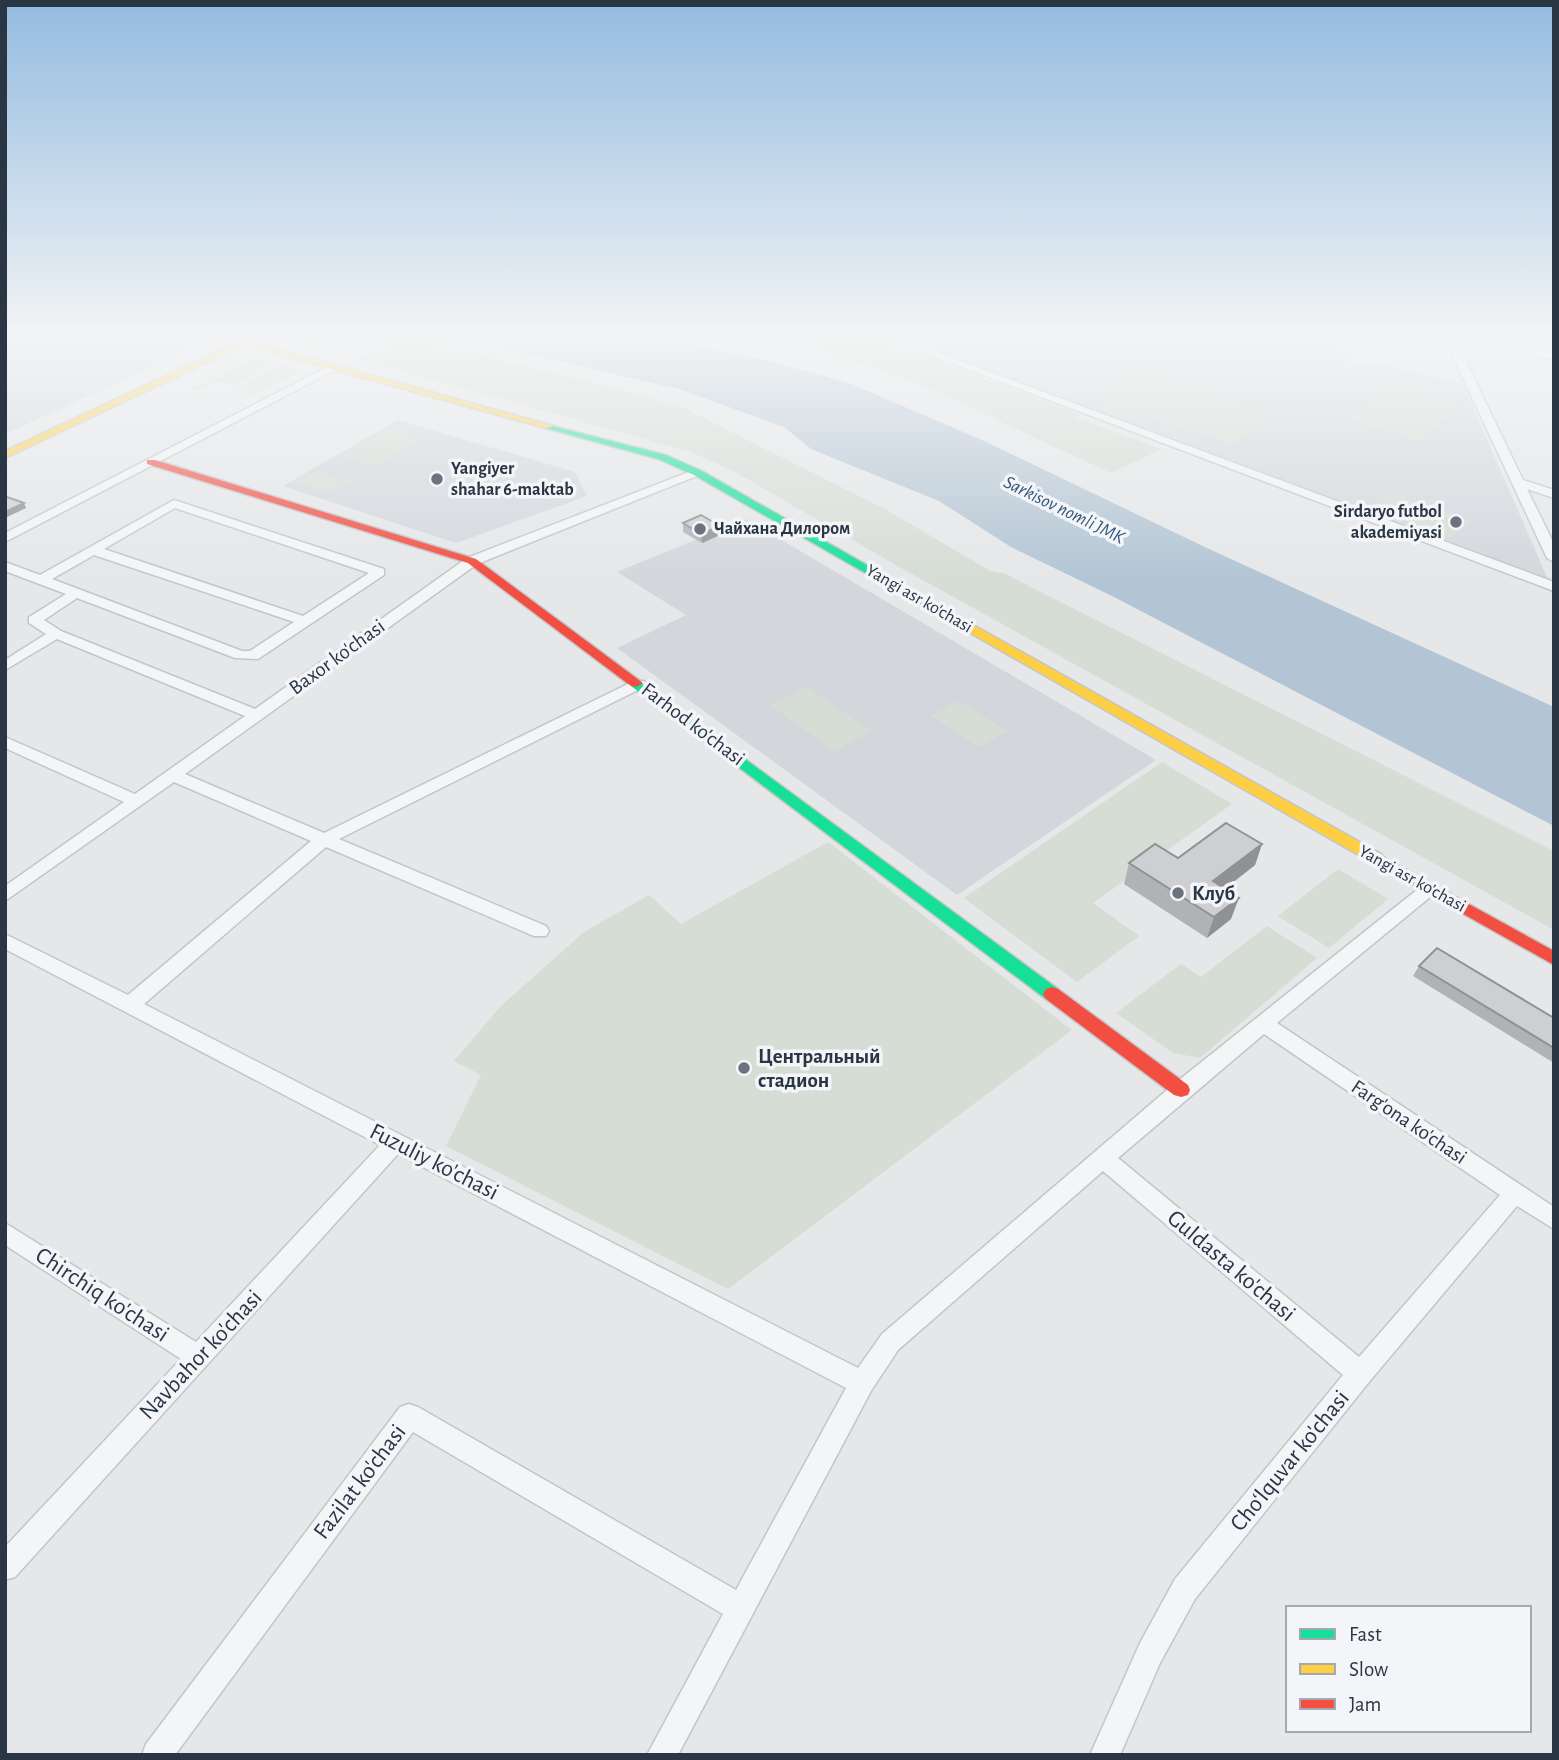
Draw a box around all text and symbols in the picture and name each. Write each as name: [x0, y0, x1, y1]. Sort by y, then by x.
place label: Yangiyer shahar 6-maktab: [451, 460, 574, 499]
marker: Yangiyer shahar 6-maktab: [429, 471, 445, 487]
water label: Sarkisov nomli JMK: [1001, 473, 1128, 548]
place label: Sirdaryo futbol akademiyasi: [1334, 503, 1442, 542]
marker: Sirdaryo futbol akademiyasi: [1448, 514, 1464, 530]
place label: Чайхана Дилором: [714, 520, 850, 538]
marker: Чайхана Дилором: [692, 521, 708, 537]
street label: Yangi asr ko'chasi: [863, 561, 975, 637]
street label: Baxor ko'chasi: [285, 615, 389, 699]
street label: Farhod ko'chasi: [638, 679, 748, 769]
street label: Yangi asr ko'chasi: [1355, 842, 1469, 916]
place label: Клуб: [1192, 883, 1235, 904]
marker: Клуб: [1170, 885, 1186, 901]
place label: Центральный стадион: [758, 1046, 880, 1091]
marker: Центральный стадион: [736, 1060, 752, 1076]
street label: Farg'ona ko'chasi: [1348, 1076, 1470, 1168]
street label: Fuzuliy ko'chasi: [366, 1119, 502, 1205]
street label: Guldasta ko'chasi: [1162, 1206, 1300, 1326]
street label: Chirchiq ko'chasi: [31, 1243, 173, 1347]
street label: Navbahor ko'chasi: [135, 1286, 267, 1424]
street label: Cho‘lquvar ko'chasi: [1226, 1386, 1354, 1536]
street label: Fazilat ko'chasi: [309, 1420, 411, 1544]
legend: [1286, 1606, 1531, 1732]
text: Fast: [1349, 1624, 1382, 1645]
text: Slow: [1349, 1659, 1388, 1680]
text: Jam: [1349, 1694, 1381, 1715]

